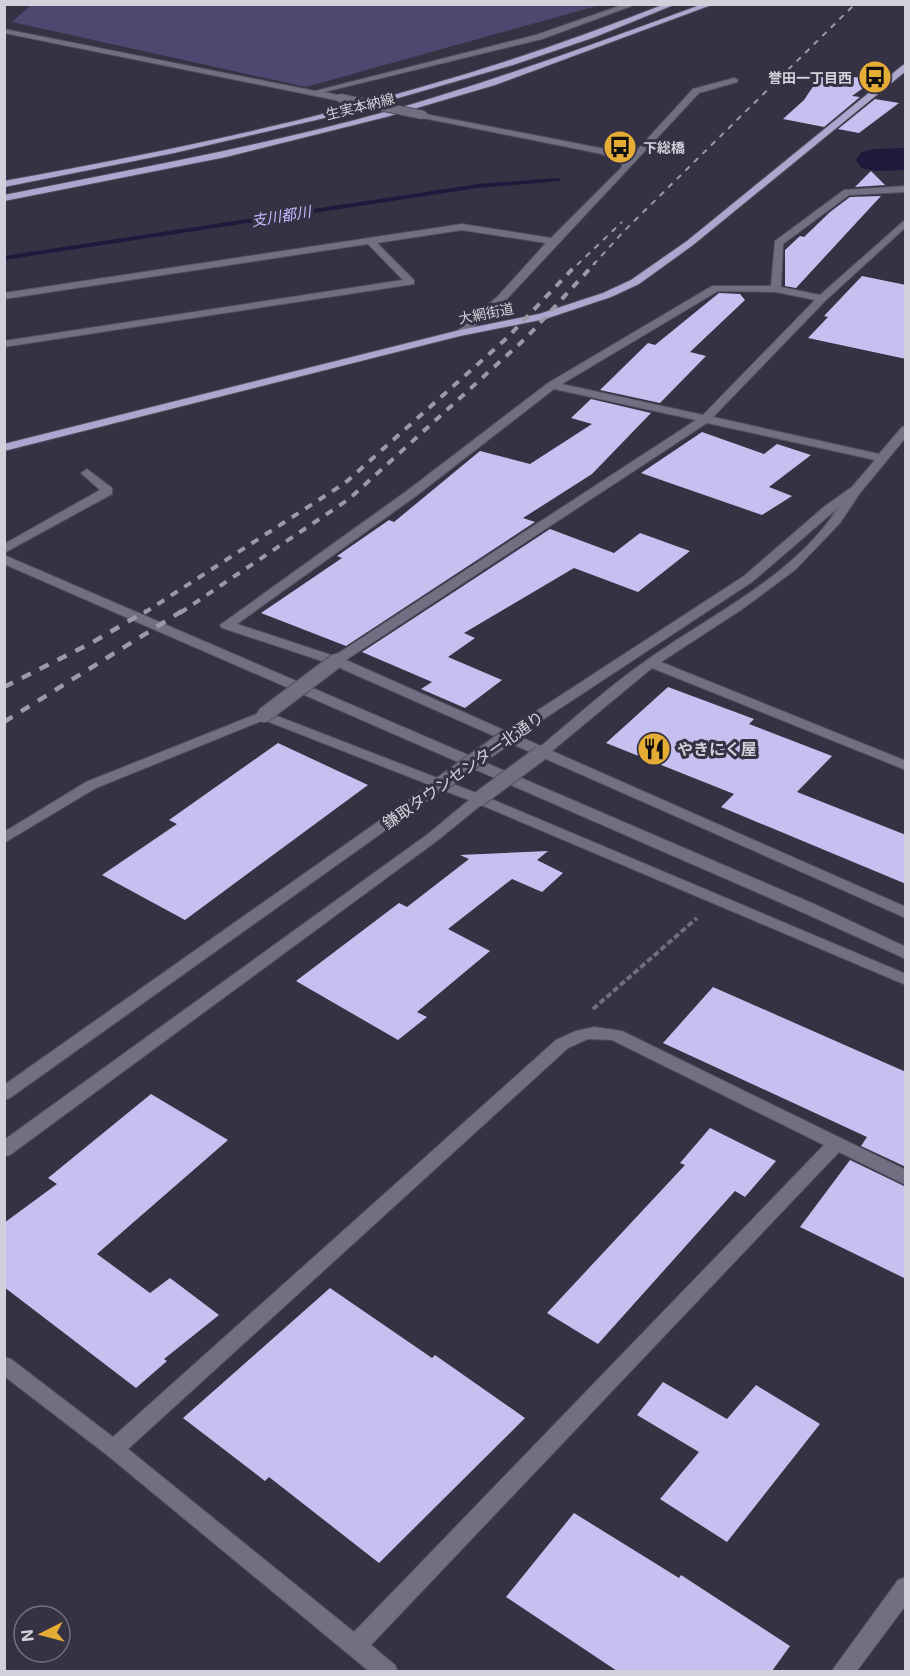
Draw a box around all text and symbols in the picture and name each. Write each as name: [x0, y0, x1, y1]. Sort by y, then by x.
bus stop icon: 誉田一丁目西: [857, 59, 893, 95]
place label: 誉田一丁目西: [768, 69, 852, 86]
street label: 生実本納線: [324, 89, 396, 123]
bus stop icon: 下総橋: [602, 129, 638, 165]
place label: 下総橋: [643, 139, 685, 156]
water label: 支川都川: [250, 202, 314, 230]
street label: 大網街道: [457, 299, 515, 327]
street label: 鎌取タウンセンター北通り: [379, 707, 547, 833]
restaurant icon: やきにく屋: [636, 731, 672, 767]
place label: やきにく屋: [677, 739, 757, 759]
north arrow: [12, 1604, 72, 1664]
text: N: [16, 1628, 38, 1643]

